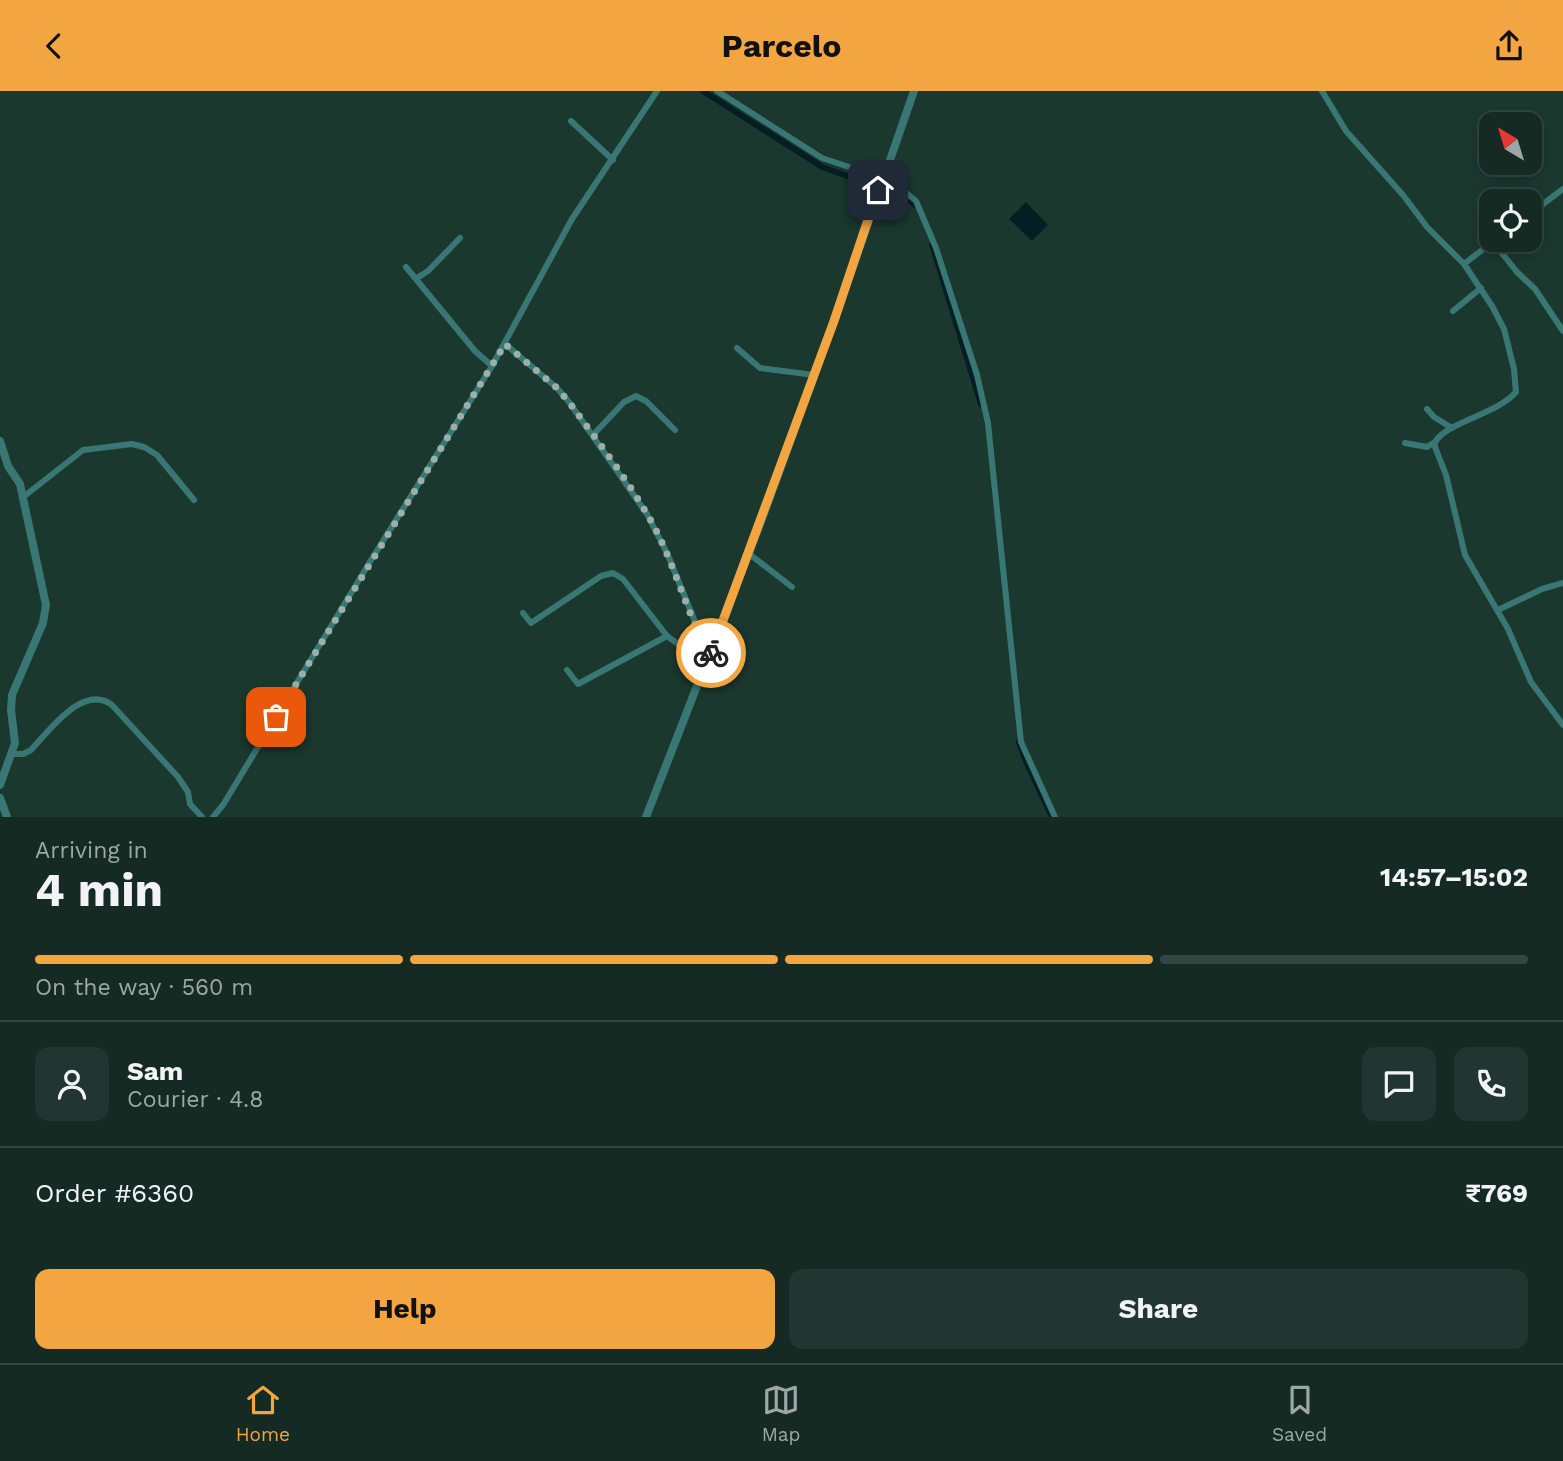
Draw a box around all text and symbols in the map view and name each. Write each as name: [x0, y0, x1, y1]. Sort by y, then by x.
icon: back: [35, 27, 73, 65]
text: Parcelo: [722, 27, 841, 65]
icon: share: [1490, 27, 1528, 65]
north arrow: [1479, 112, 1542, 175]
map controls: [1479, 112, 1542, 252]
pin: [848, 160, 908, 220]
icon: home: [859, 171, 897, 209]
button: locate: [1479, 189, 1542, 252]
courier: [676, 618, 746, 688]
icon: bike: [692, 634, 730, 672]
pin: [246, 687, 306, 747]
icon: bag: [257, 698, 295, 736]
text: Arriving in: [35, 837, 148, 864]
text: 14:57–15:02: [1380, 862, 1528, 892]
text: 4 min: [35, 863, 163, 917]
text: On the way · 560 m: [35, 974, 253, 1001]
button: person: [35, 1047, 109, 1121]
button: chat: [1362, 1047, 1436, 1121]
button: phone: [1454, 1047, 1528, 1121]
text: Sam: [127, 1056, 183, 1086]
text: Courier · 4.8: [127, 1086, 263, 1113]
text: Order #6360: [35, 1178, 194, 1208]
text: ₹769: [1465, 1178, 1528, 1208]
button: Help: [35, 1269, 775, 1349]
button: Share: [789, 1269, 1528, 1349]
tab: Home: [236, 1381, 290, 1446]
tab: Map: [762, 1381, 800, 1446]
tab: Saved: [1272, 1381, 1327, 1446]

